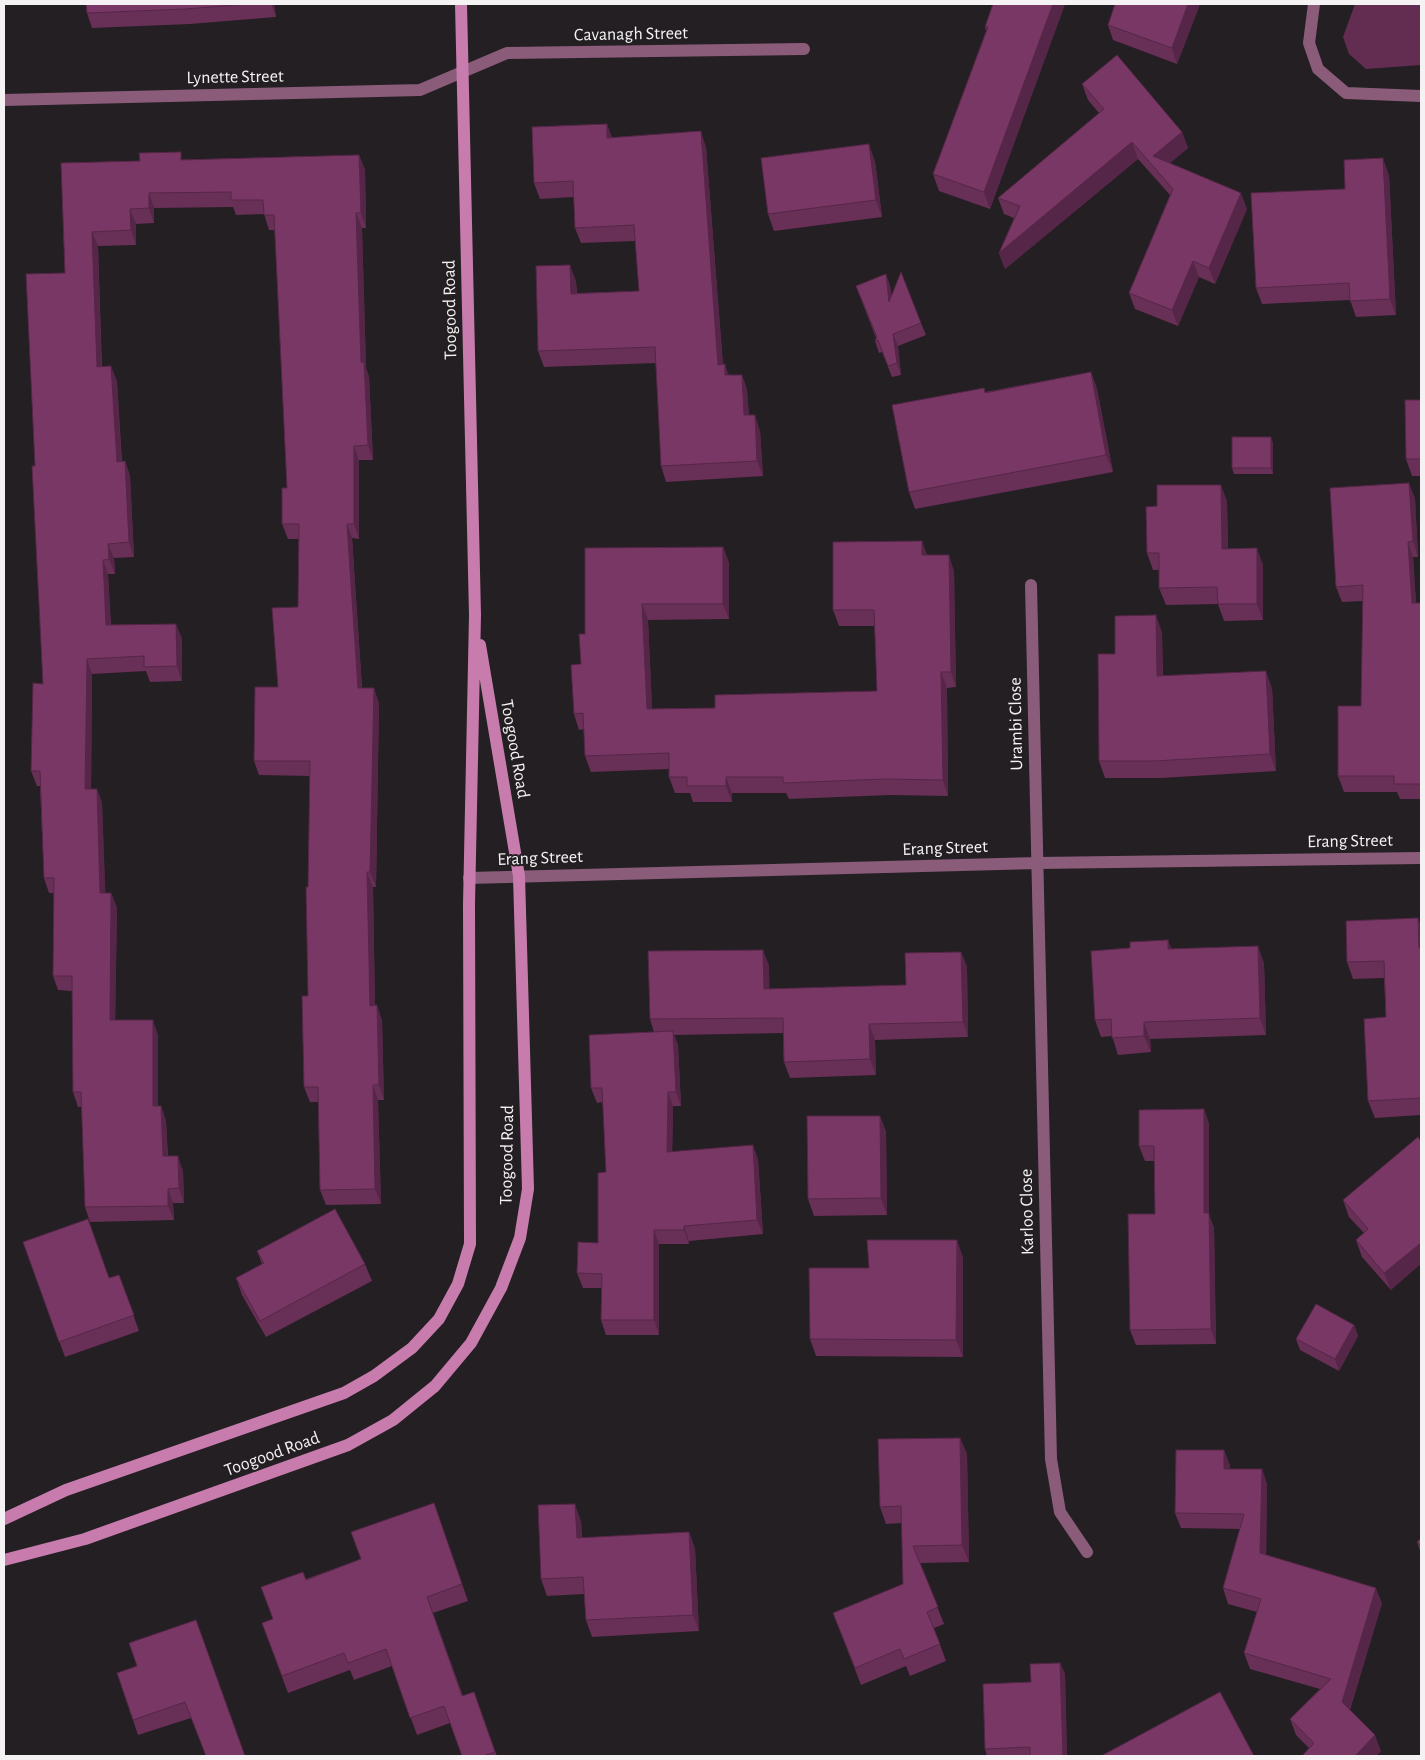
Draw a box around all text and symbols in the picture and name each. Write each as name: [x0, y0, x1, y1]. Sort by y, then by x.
street label: Cavanagh Street: [574, 22, 688, 46]
street label: Lynette Street: [186, 65, 284, 89]
street label: Toogood Road: [438, 260, 462, 360]
street label: Urambi Close: [1004, 677, 1028, 771]
street label: Toogood Road: [496, 698, 534, 800]
street label: Erang Street: [1307, 829, 1393, 853]
street label: Erang Street: [902, 836, 988, 860]
street label: Erang Street: [497, 846, 583, 870]
street label: Toogood Road: [495, 1105, 519, 1205]
street label: Karloo Close: [1015, 1169, 1039, 1255]
street label: Toogood Road: [221, 1427, 323, 1481]

